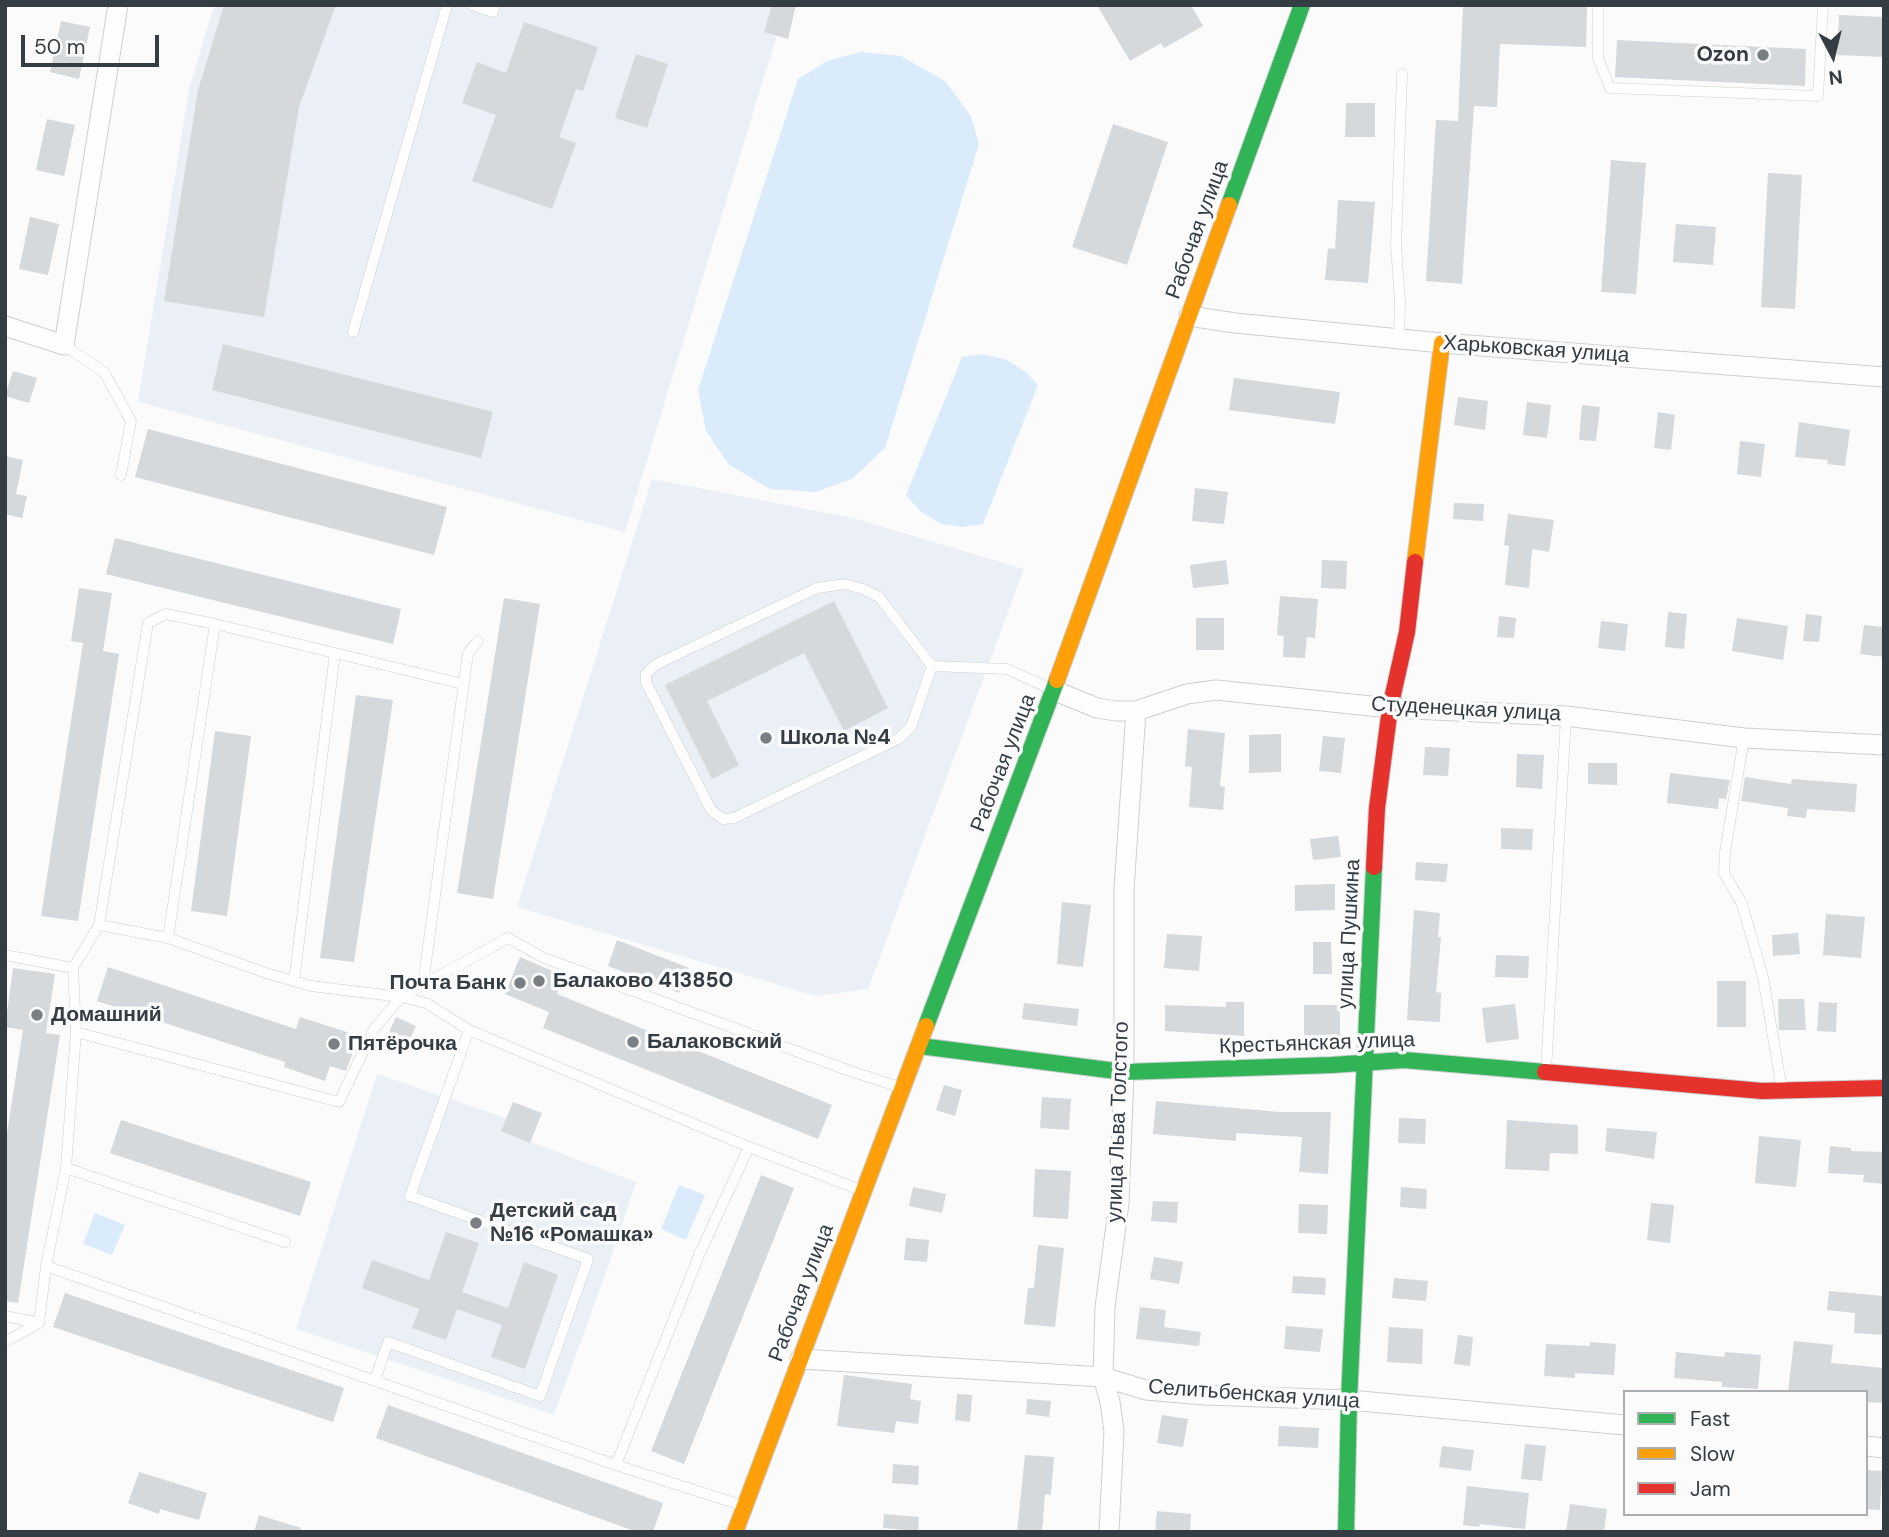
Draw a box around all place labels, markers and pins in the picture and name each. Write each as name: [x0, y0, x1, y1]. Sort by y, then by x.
place label: Ozon: [1696, 42, 1749, 68]
marker: Ozon: [1755, 47, 1771, 63]
place label: Школа №4: [780, 725, 891, 751]
marker: Школа №4: [758, 730, 774, 746]
place label: Балаково 413850: [553, 968, 733, 994]
place label: Почта Банк: [390, 970, 506, 996]
marker: Балаково 413850: [531, 973, 547, 989]
marker: Почта Банк: [512, 975, 528, 991]
place label: Домашний: [51, 1002, 162, 1028]
marker: Домашний: [29, 1007, 45, 1023]
place label: Балаковский: [647, 1029, 782, 1055]
place label: Пятёрочка: [348, 1031, 457, 1057]
marker: Балаковский: [625, 1034, 641, 1050]
marker: Пятёрочка: [326, 1036, 342, 1052]
place label: Детский сад №16 «Ромашка»: [490, 1198, 654, 1248]
marker: Детский сад №16 «Ромашка»: [468, 1215, 484, 1231]

